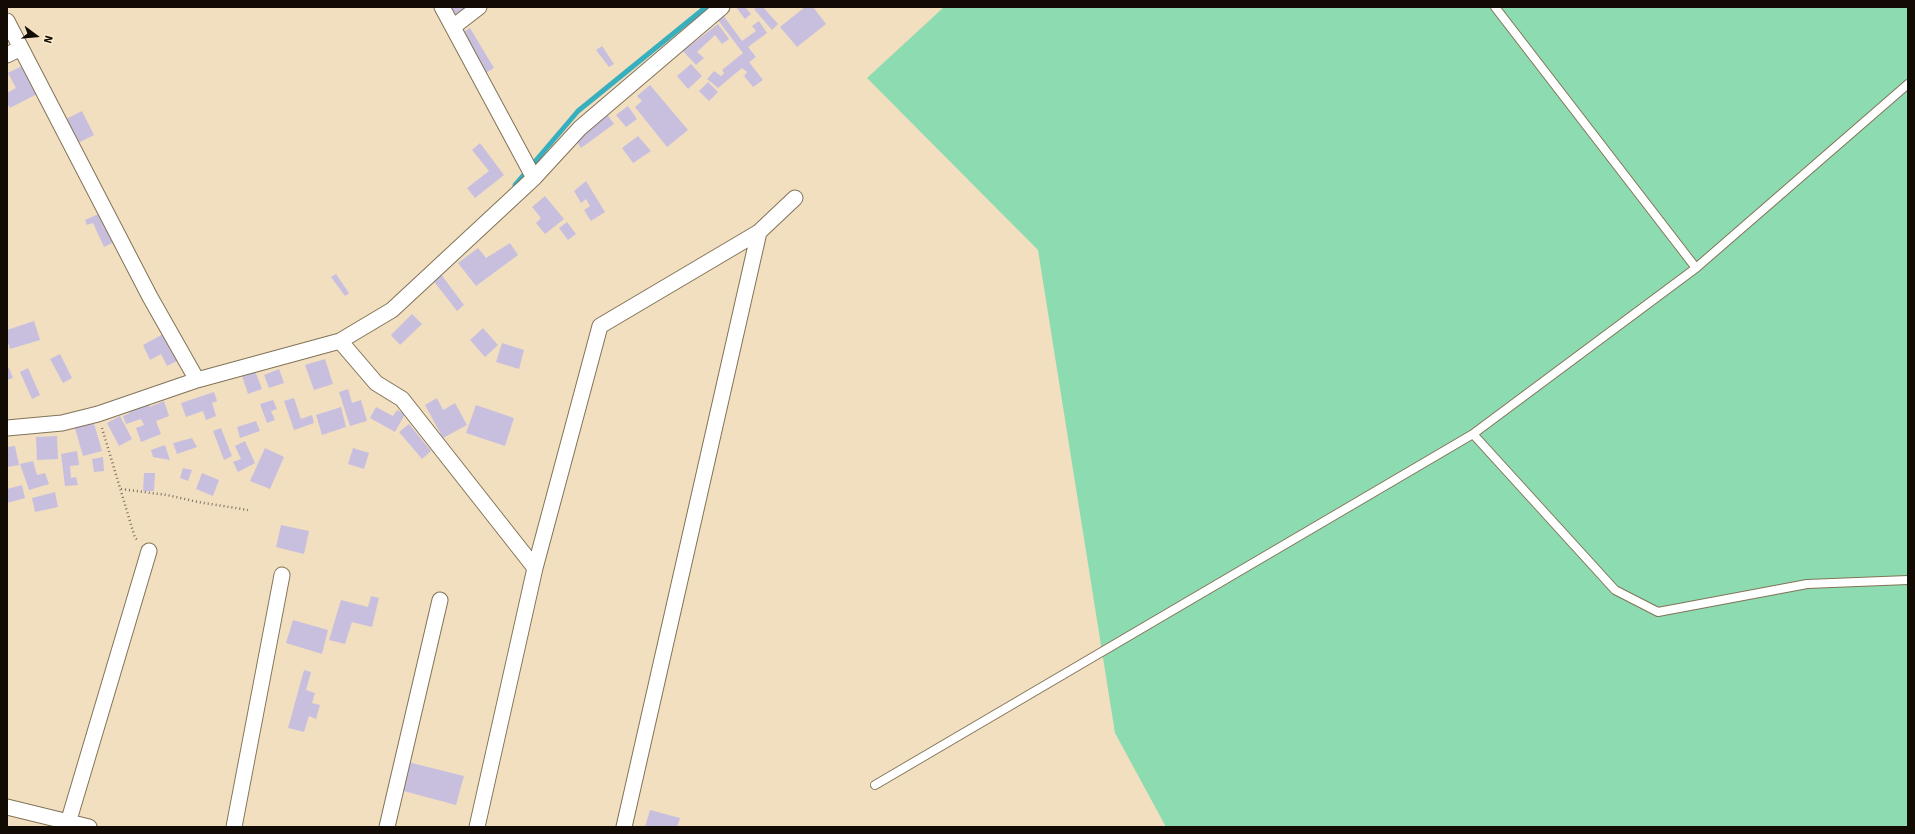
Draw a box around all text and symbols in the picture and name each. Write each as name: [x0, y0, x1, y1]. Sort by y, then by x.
north arrow: [16, 16, 56, 56]
text: N: [41, 34, 55, 45]

